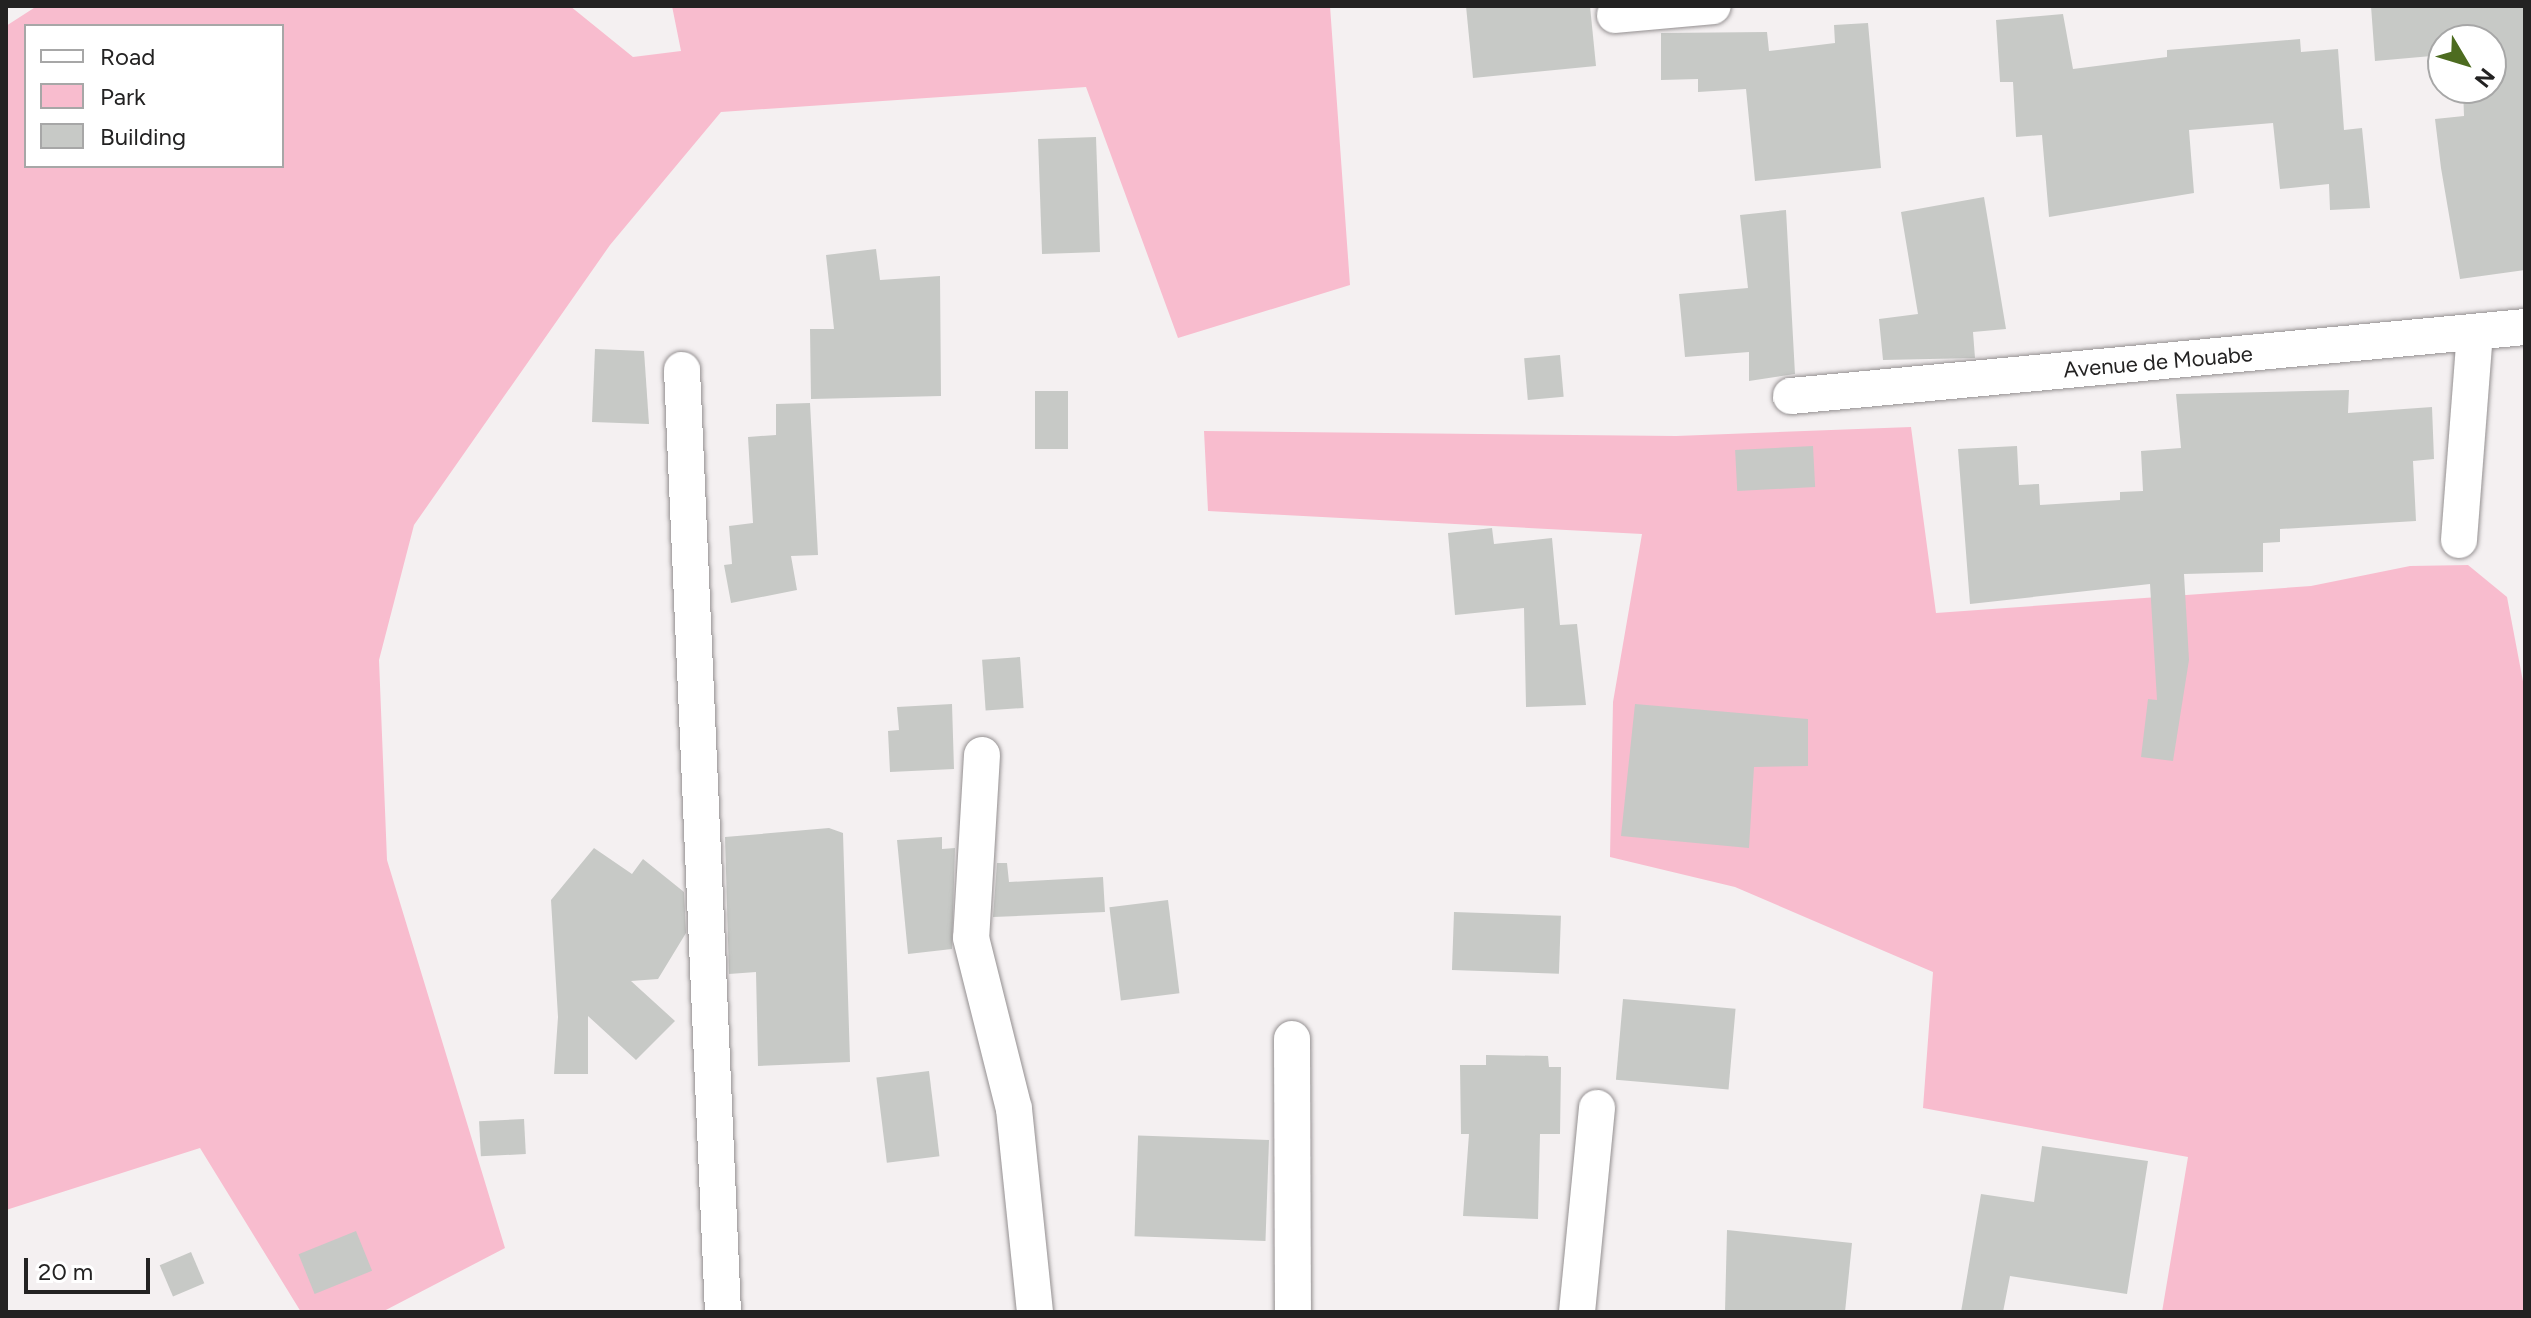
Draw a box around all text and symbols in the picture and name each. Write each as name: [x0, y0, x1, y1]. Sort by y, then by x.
legend: [24, 24, 284, 168]
north arrow: [2427, 24, 2507, 104]
text: Road: [100, 42, 155, 71]
text: N: [2469, 63, 2501, 93]
text: Park: [100, 82, 146, 111]
text: Building: [100, 122, 186, 151]
street label: Avenue de Mouabe: [2062, 341, 2254, 383]
scale bar: [28, 1242, 154, 1292]
text: 20 m: [38, 1257, 93, 1286]

